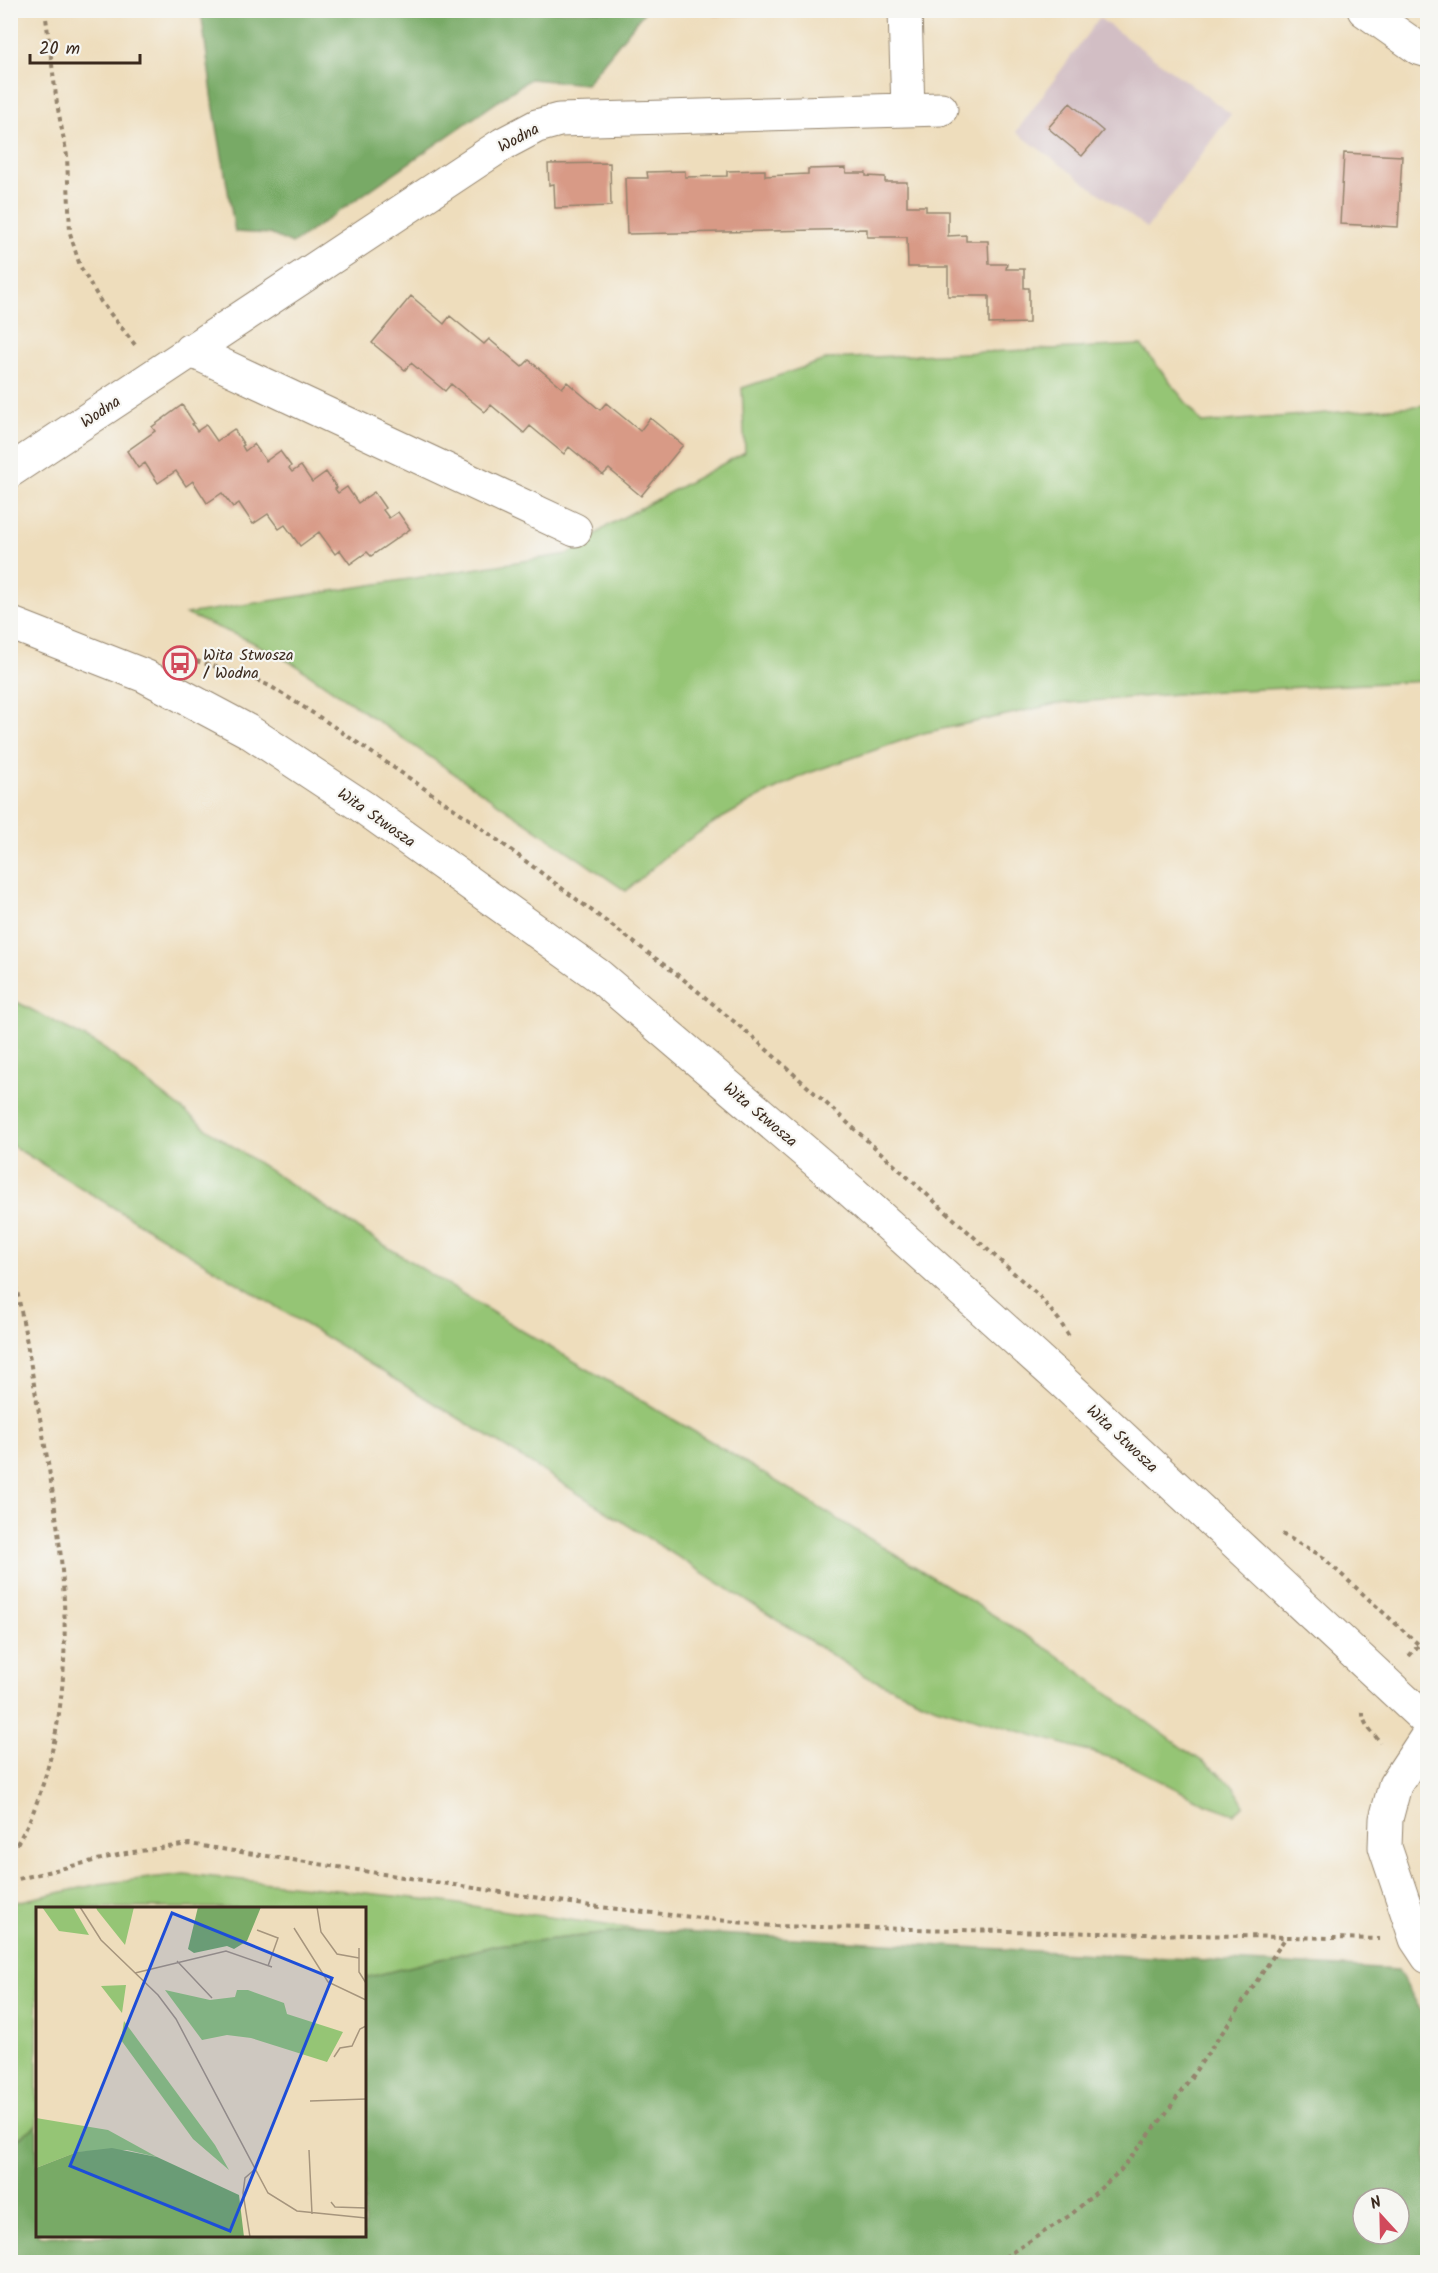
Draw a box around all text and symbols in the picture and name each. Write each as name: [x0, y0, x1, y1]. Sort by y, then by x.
scale bar: [30, 27, 140, 65]
text: 20 m: [39, 35, 80, 64]
street label: Wodna: [494, 117, 544, 160]
street label: Wodna: [76, 390, 126, 435]
place label: Wita Stwosza / Wodna: [203, 643, 294, 686]
bus stop icon: Wita Stwosza / Wodna: [162, 645, 198, 681]
street label: Wita Stwosza: [332, 782, 420, 854]
street label: Wita Stwosza: [717, 1076, 803, 1154]
street label: Wita Stwosza: [1080, 1399, 1164, 1479]
inset map: [36, 1907, 366, 2237]
north arrow: [1351, 2186, 1411, 2246]
text: N: [1367, 2190, 1385, 2217]

